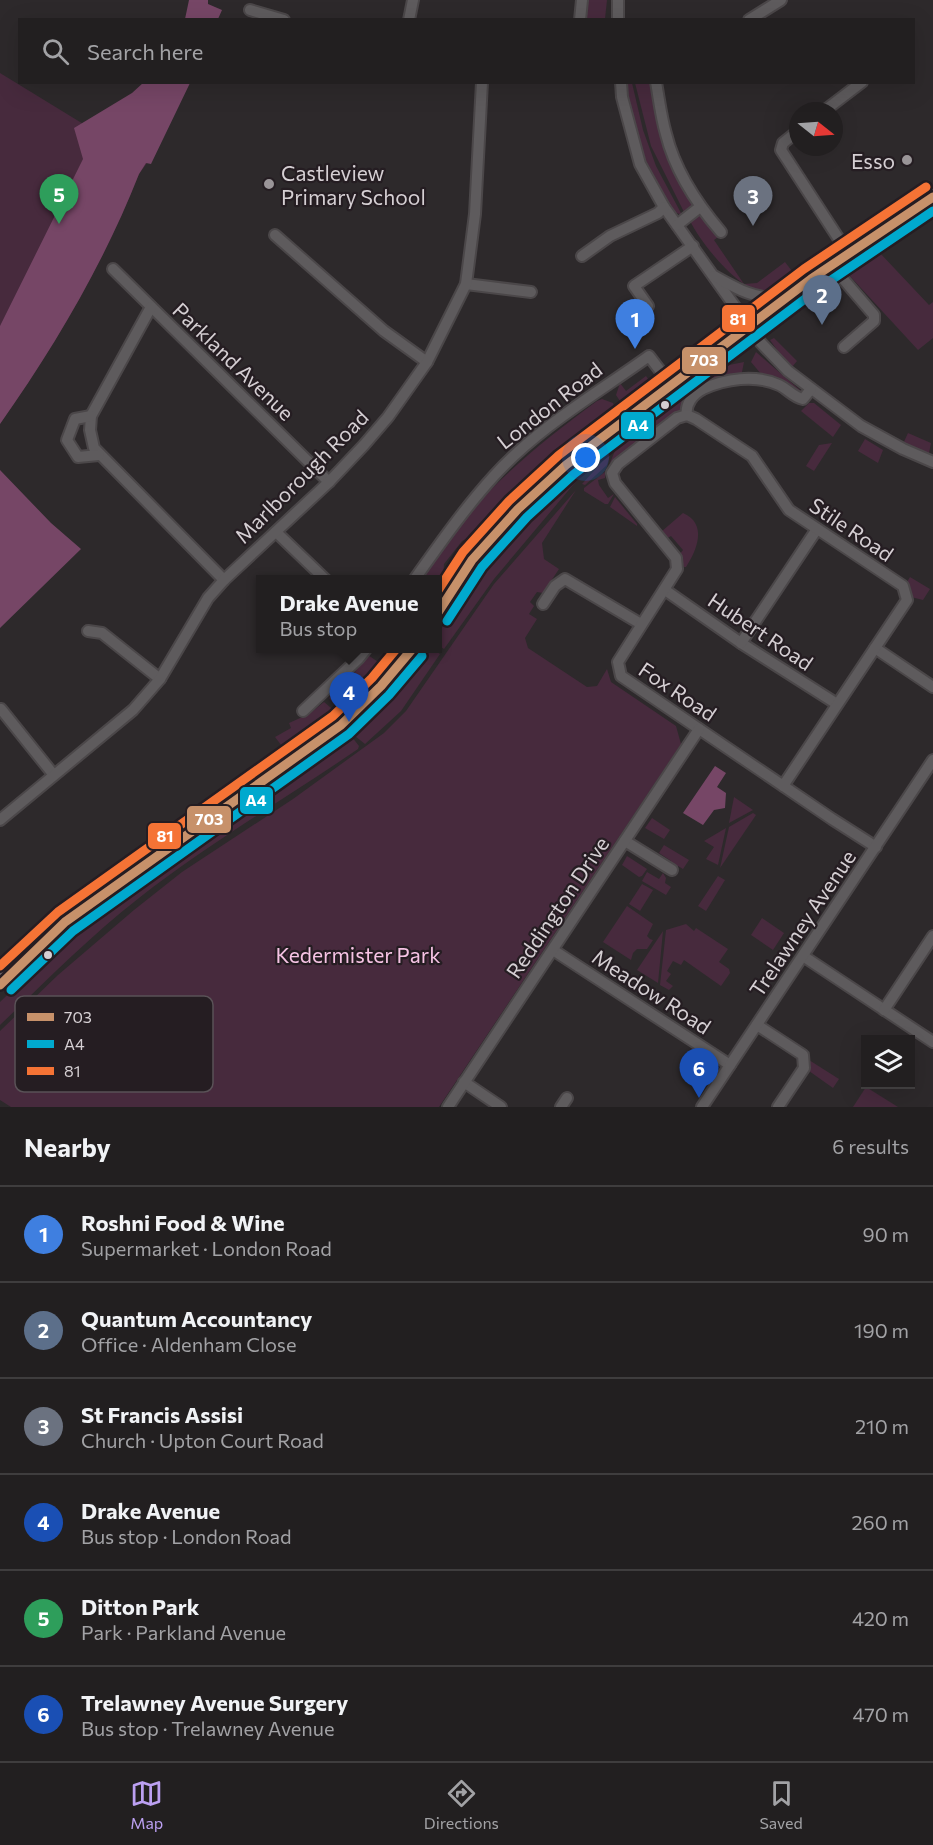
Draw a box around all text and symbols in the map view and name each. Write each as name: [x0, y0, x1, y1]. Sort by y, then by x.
search box: [18, 18, 915, 84]
icon: search: [39, 35, 72, 68]
text: Search here: [87, 38, 203, 65]
north arrow: [789, 102, 843, 156]
place label: Esso: [851, 148, 895, 173]
marker: Esso: [900, 153, 914, 167]
place label: Castleview Primary School: [281, 160, 426, 209]
pin: 5: [40, 174, 78, 224]
pin: 3: [734, 176, 772, 226]
marker: Castleview Primary School: [262, 177, 276, 191]
pin: 2: [802, 276, 842, 325]
street label: Parkland Avenue: [168, 297, 300, 425]
pin: 1: [616, 300, 654, 349]
line badge: 81: [721, 304, 756, 333]
text: 81: [729, 309, 747, 328]
line badge: 703: [681, 346, 727, 375]
text: 703: [690, 350, 718, 369]
street label: London Road: [492, 356, 606, 454]
unlabelled marker: [659, 399, 671, 411]
street label: Marlborough Road: [229, 404, 373, 548]
line badge: A4: [620, 411, 655, 440]
text: A4: [627, 415, 649, 434]
your location: [571, 443, 600, 472]
street label: Stile Road: [805, 492, 899, 566]
popup: [256, 575, 442, 653]
street label: Hubert Road: [704, 587, 818, 675]
text: Drake Avenue: [279, 589, 419, 616]
text: Bus stop: [279, 616, 357, 640]
street label: Fox Road: [635, 656, 721, 726]
pin: 4: [330, 672, 368, 722]
line badge: A4: [239, 786, 274, 815]
text: A4: [245, 790, 267, 809]
line badge: 703: [186, 805, 232, 834]
text: 703: [195, 809, 223, 828]
line badge: 81: [147, 822, 182, 850]
text: 81: [156, 826, 174, 845]
street label: Reddington Drive: [500, 831, 614, 983]
street label: Trelawney Avenue: [744, 845, 860, 1001]
park label: Kedermister Park: [275, 942, 441, 967]
street label: Meadow Road: [588, 943, 716, 1039]
unlabelled marker: [42, 949, 54, 961]
legend: [15, 996, 213, 1092]
text: 703: [64, 1007, 92, 1026]
text: A4: [64, 1034, 85, 1053]
map controls: [861, 1035, 915, 1089]
button: layers: [861, 1035, 915, 1089]
pin: 6: [680, 1048, 718, 1098]
text: 81: [64, 1061, 81, 1080]
text: Nearby: [24, 1131, 111, 1162]
text: 6 results: [832, 1134, 909, 1158]
text: Roshni Food & Wine: [81, 1209, 285, 1236]
text: 1: [39, 1222, 48, 1246]
text: 90 m: [863, 1222, 909, 1246]
text: Supermarket · London Road: [81, 1236, 332, 1260]
text: Quantum Accountancy: [81, 1305, 312, 1332]
text: 2: [38, 1318, 49, 1342]
text: 190 m: [854, 1318, 909, 1342]
text: Office · Aldenham Close: [81, 1332, 296, 1356]
text: St Francis Assisi: [81, 1401, 243, 1428]
text: 3: [38, 1414, 49, 1438]
text: 210 m: [855, 1414, 909, 1438]
text: Church · Upton Court Road: [81, 1428, 324, 1452]
text: Drake Avenue: [81, 1497, 220, 1524]
text: 4: [37, 1510, 50, 1534]
text: 260 m: [851, 1510, 909, 1534]
text: Bus stop · London Road: [81, 1524, 292, 1548]
text: Ditton Park: [81, 1593, 199, 1620]
text: 5: [38, 1606, 49, 1630]
text: 420 m: [852, 1606, 909, 1630]
text: Park · Parkland Avenue: [81, 1620, 286, 1644]
text: Trelawney Avenue Surgery: [81, 1689, 348, 1716]
text: 6: [37, 1702, 50, 1726]
text: 470 m: [853, 1702, 909, 1726]
text: Bus stop · Trelawney Avenue: [81, 1716, 335, 1740]
tab: Map: [130, 1777, 163, 1832]
tab: Directions: [424, 1777, 499, 1832]
tab: Saved: [759, 1777, 803, 1832]

